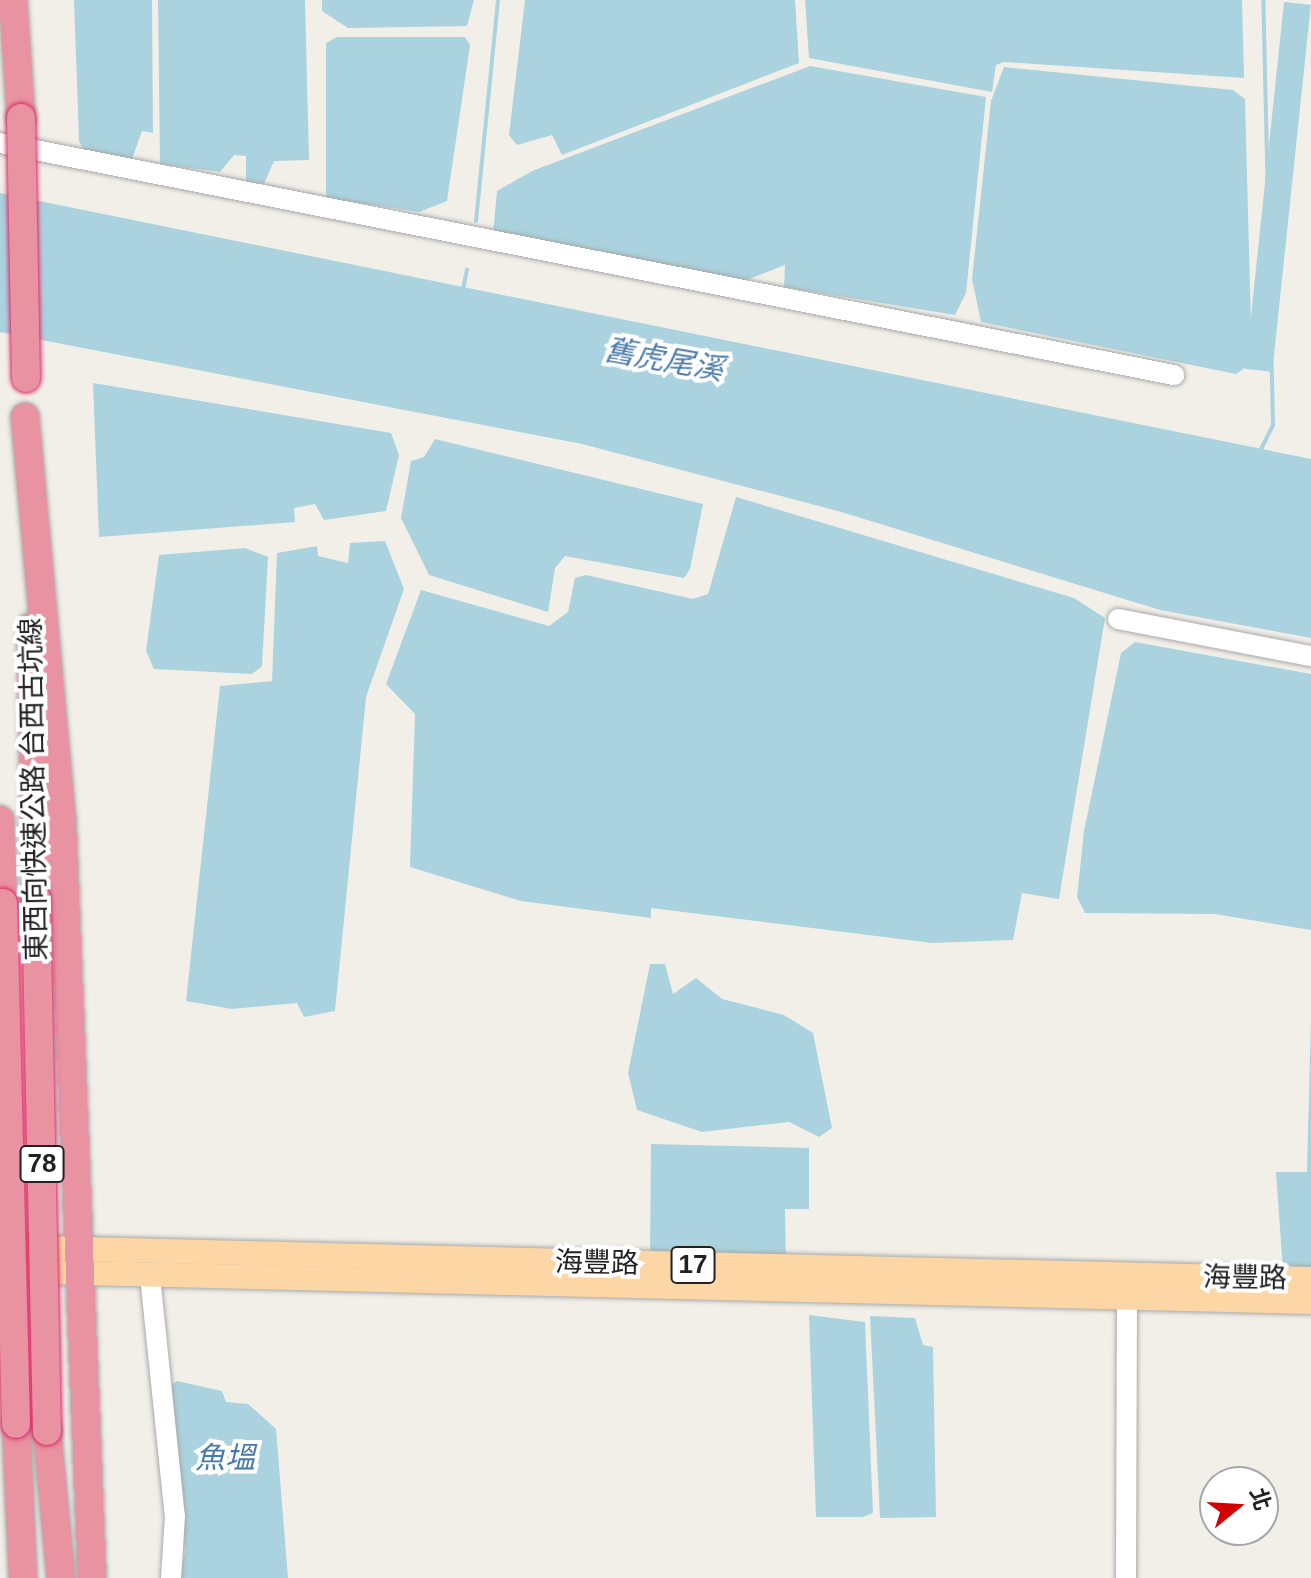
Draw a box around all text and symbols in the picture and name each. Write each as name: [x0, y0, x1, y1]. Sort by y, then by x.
water label: 舊虎尾溪: [602, 332, 726, 388]
street label: 東西向快速公路 台西古坑線: [14, 617, 54, 961]
road number: 78: [18, 1142, 66, 1186]
road number: 17: [669, 1243, 717, 1287]
street label: 海豐路: [555, 1245, 639, 1281]
street label: 海豐路: [1203, 1260, 1287, 1296]
water label: 魚塭: [195, 1440, 255, 1476]
north arrow: [1199, 1466, 1279, 1546]
text: 北: [1245, 1485, 1276, 1513]

